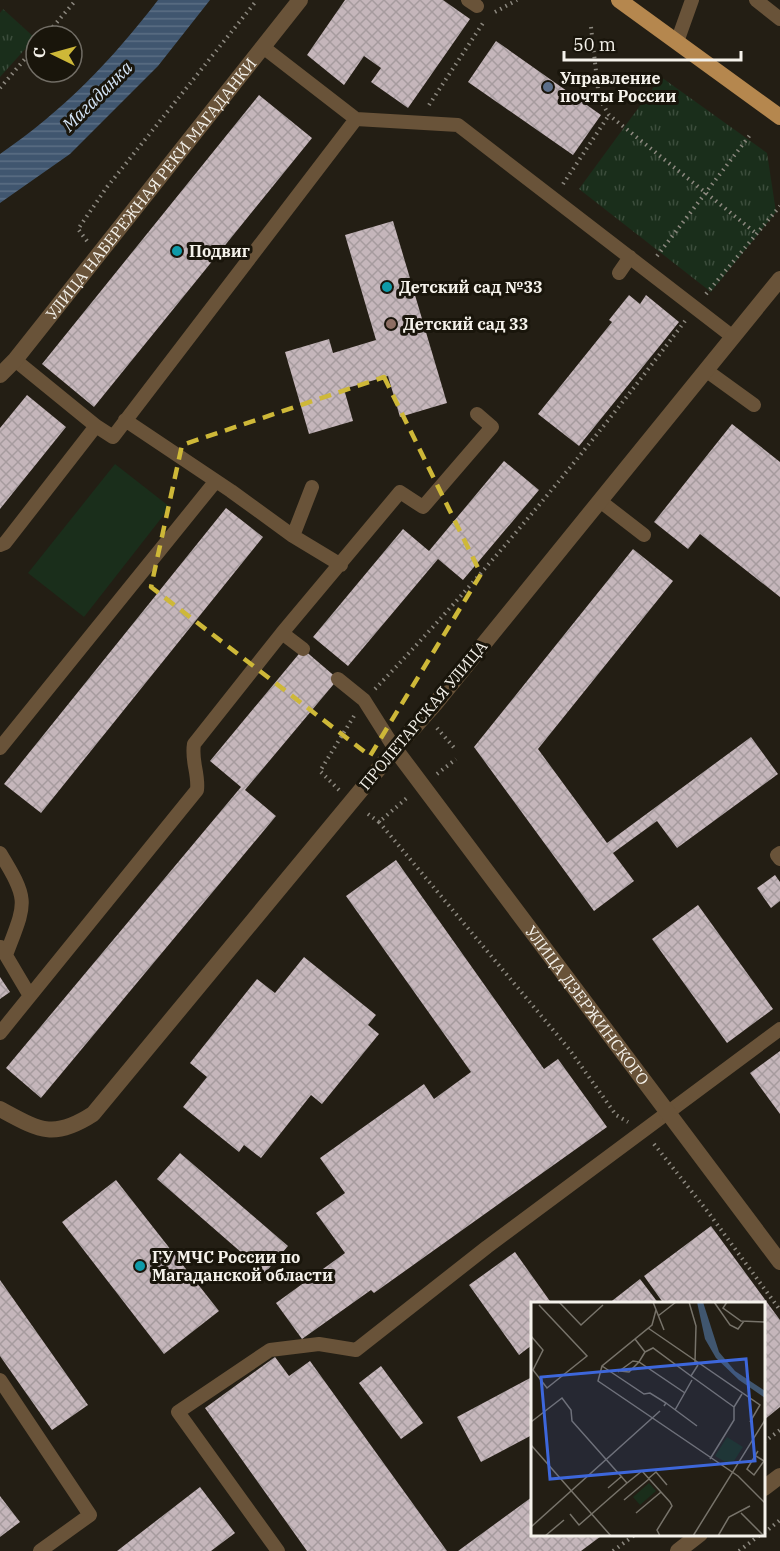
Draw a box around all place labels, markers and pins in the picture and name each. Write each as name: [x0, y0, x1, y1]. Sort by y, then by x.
place label: Управление почты России: [560, 68, 676, 106]
marker: Управление почты России: [541, 80, 555, 94]
place label: Подвиг: [189, 241, 250, 261]
marker: Подвиг: [170, 244, 184, 258]
place label: Детский сад №33: [399, 277, 543, 297]
marker: Детский сад №33: [380, 280, 394, 294]
place label: Детский сад 33: [403, 314, 528, 334]
marker: Детский сад 33: [384, 317, 398, 331]
place label: ГУ МЧС России по Магаданской области: [152, 1247, 333, 1285]
marker: ГУ МЧС России по Магаданской области: [133, 1259, 147, 1273]

